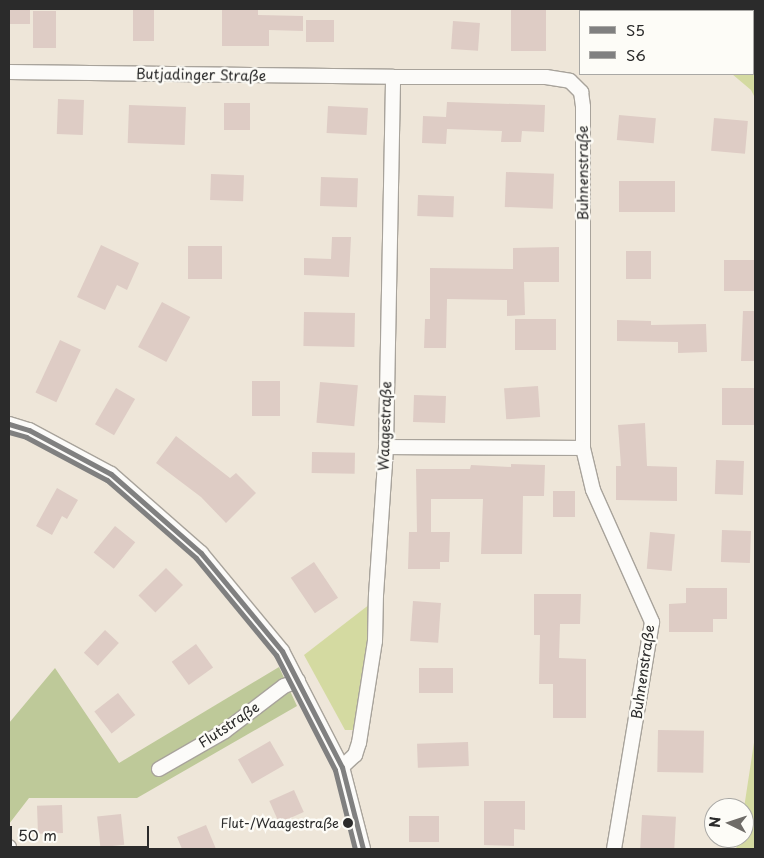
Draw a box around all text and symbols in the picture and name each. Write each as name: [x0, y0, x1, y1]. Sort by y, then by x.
legend: [579, 10, 754, 75]
text: S5: [626, 18, 645, 41]
text: S6: [626, 43, 646, 66]
street label: Butjadinger Straße: [136, 65, 266, 85]
street label: Buhnenstraße: [575, 126, 591, 220]
street label: Waagestraße: [375, 381, 395, 471]
street label: Buhnenstraße: [628, 624, 658, 720]
street label: Flutstraße: [195, 699, 263, 751]
north arrow: [704, 798, 754, 848]
place label: Flut-/Waagestraße: [221, 815, 339, 831]
scale bar: [12, 816, 151, 848]
text: N: [704, 816, 725, 828]
marker: Flut-/Waagestraße: [343, 818, 353, 828]
text: 50 m: [18, 823, 57, 846]

